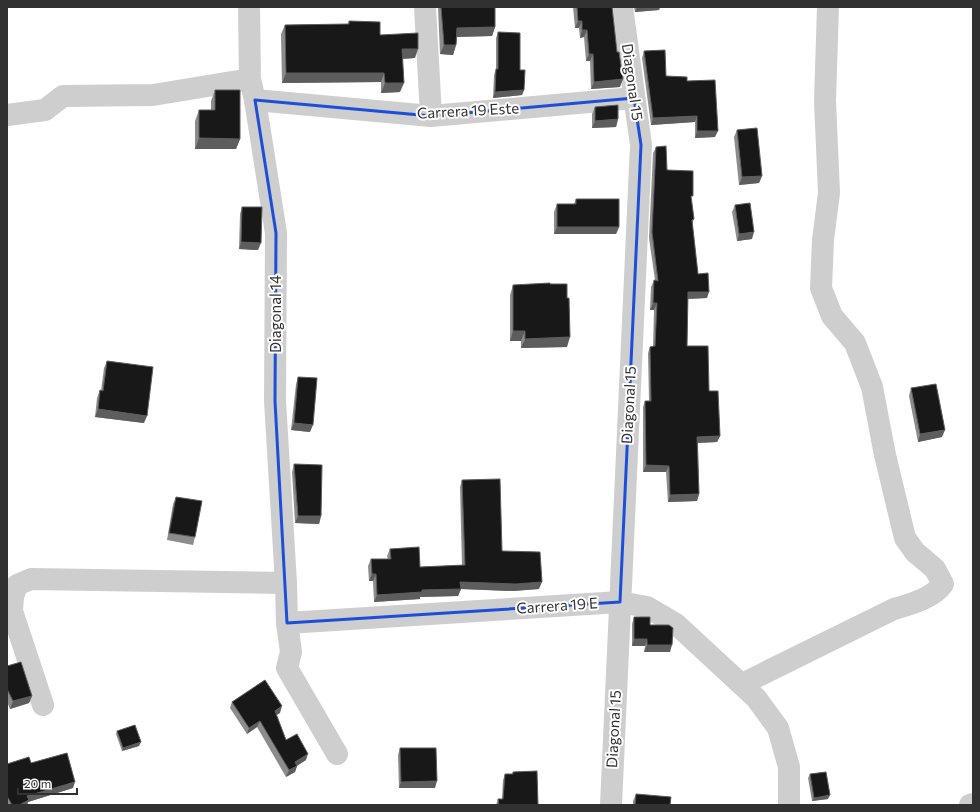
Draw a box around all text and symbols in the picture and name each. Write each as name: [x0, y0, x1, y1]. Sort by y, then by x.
street label: Diagonal 15: [619, 42, 647, 122]
street label: Carrera 19 Este: [416, 98, 520, 122]
street label: Diagonal 14: [266, 275, 284, 353]
street label: Diagonal 15: [617, 366, 639, 444]
street label: Carrera 19 E: [516, 593, 598, 617]
street label: Diagonal 15: [602, 690, 624, 768]
scale bar: [18, 770, 77, 796]
text: 20 m: [24, 776, 51, 790]

